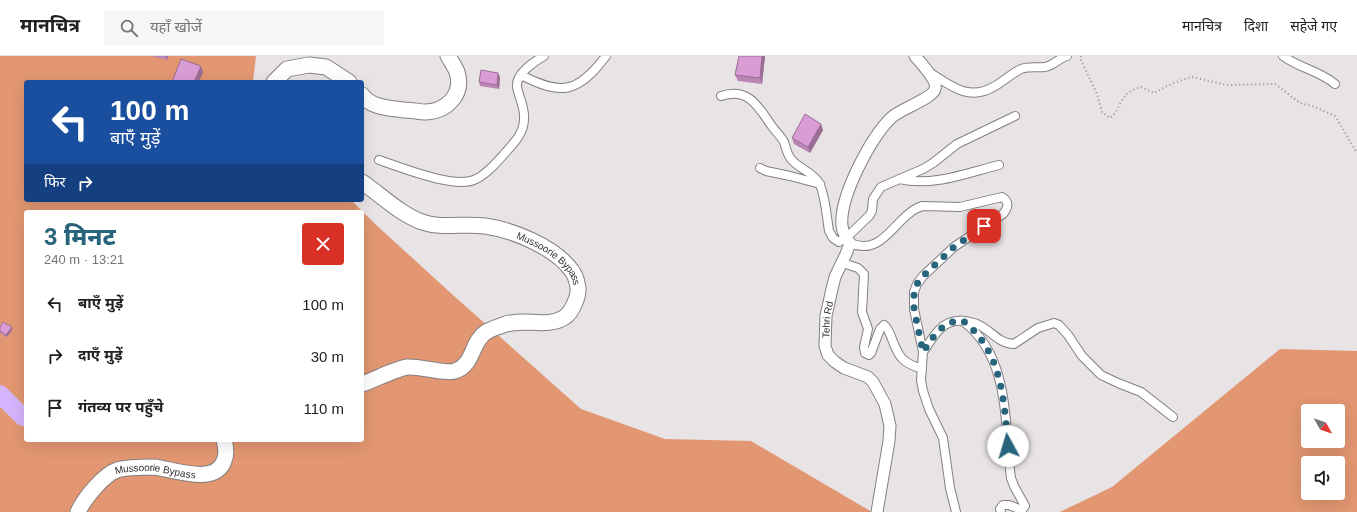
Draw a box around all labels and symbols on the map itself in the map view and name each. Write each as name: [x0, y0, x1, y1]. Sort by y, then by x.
pin: [967, 209, 1001, 243]
street label: Mussoorie Bypass: [515, 229, 583, 286]
street label: Tehri Rd: [820, 300, 835, 338]
north arrow: [1301, 404, 1345, 448]
position arrow: [987, 425, 1029, 467]
street label: Mussoorie Bypass: [114, 461, 196, 480]

